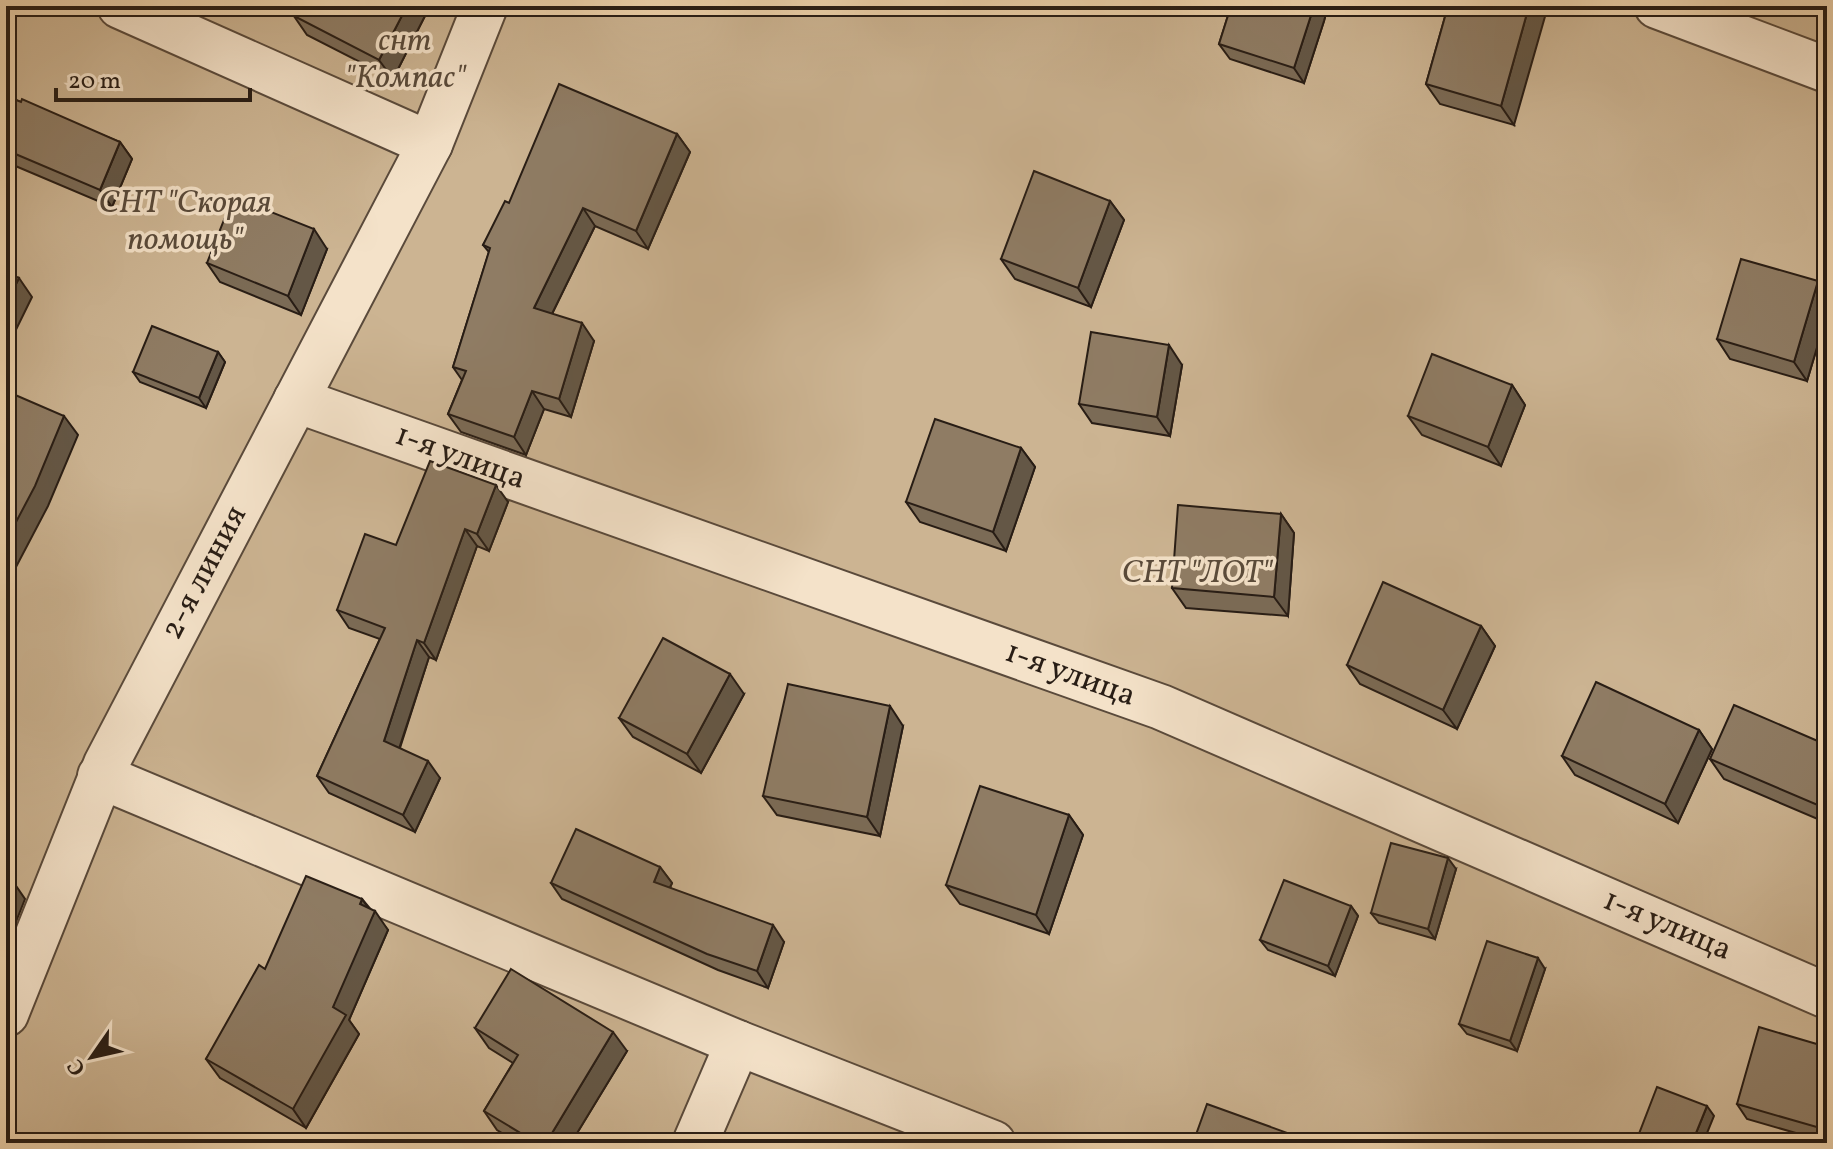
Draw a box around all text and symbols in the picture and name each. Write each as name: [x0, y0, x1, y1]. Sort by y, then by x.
park label: снт "Компас": [344, 20, 467, 101]
scale bar: [56, 52, 250, 102]
text: 20 m: [68, 65, 121, 99]
park label: СНТ "Скорая помощь": [98, 182, 272, 263]
street label: 1-я улица: [389, 414, 531, 502]
street label: 2-я линия: [151, 498, 259, 648]
park label: СНТ "ЛОТ": [1122, 552, 1273, 596]
street label: 1-я улица: [999, 631, 1141, 719]
street label: 1-я улица: [1596, 879, 1738, 973]
north arrow: [52, 1017, 132, 1097]
text: С: [61, 1052, 94, 1081]

